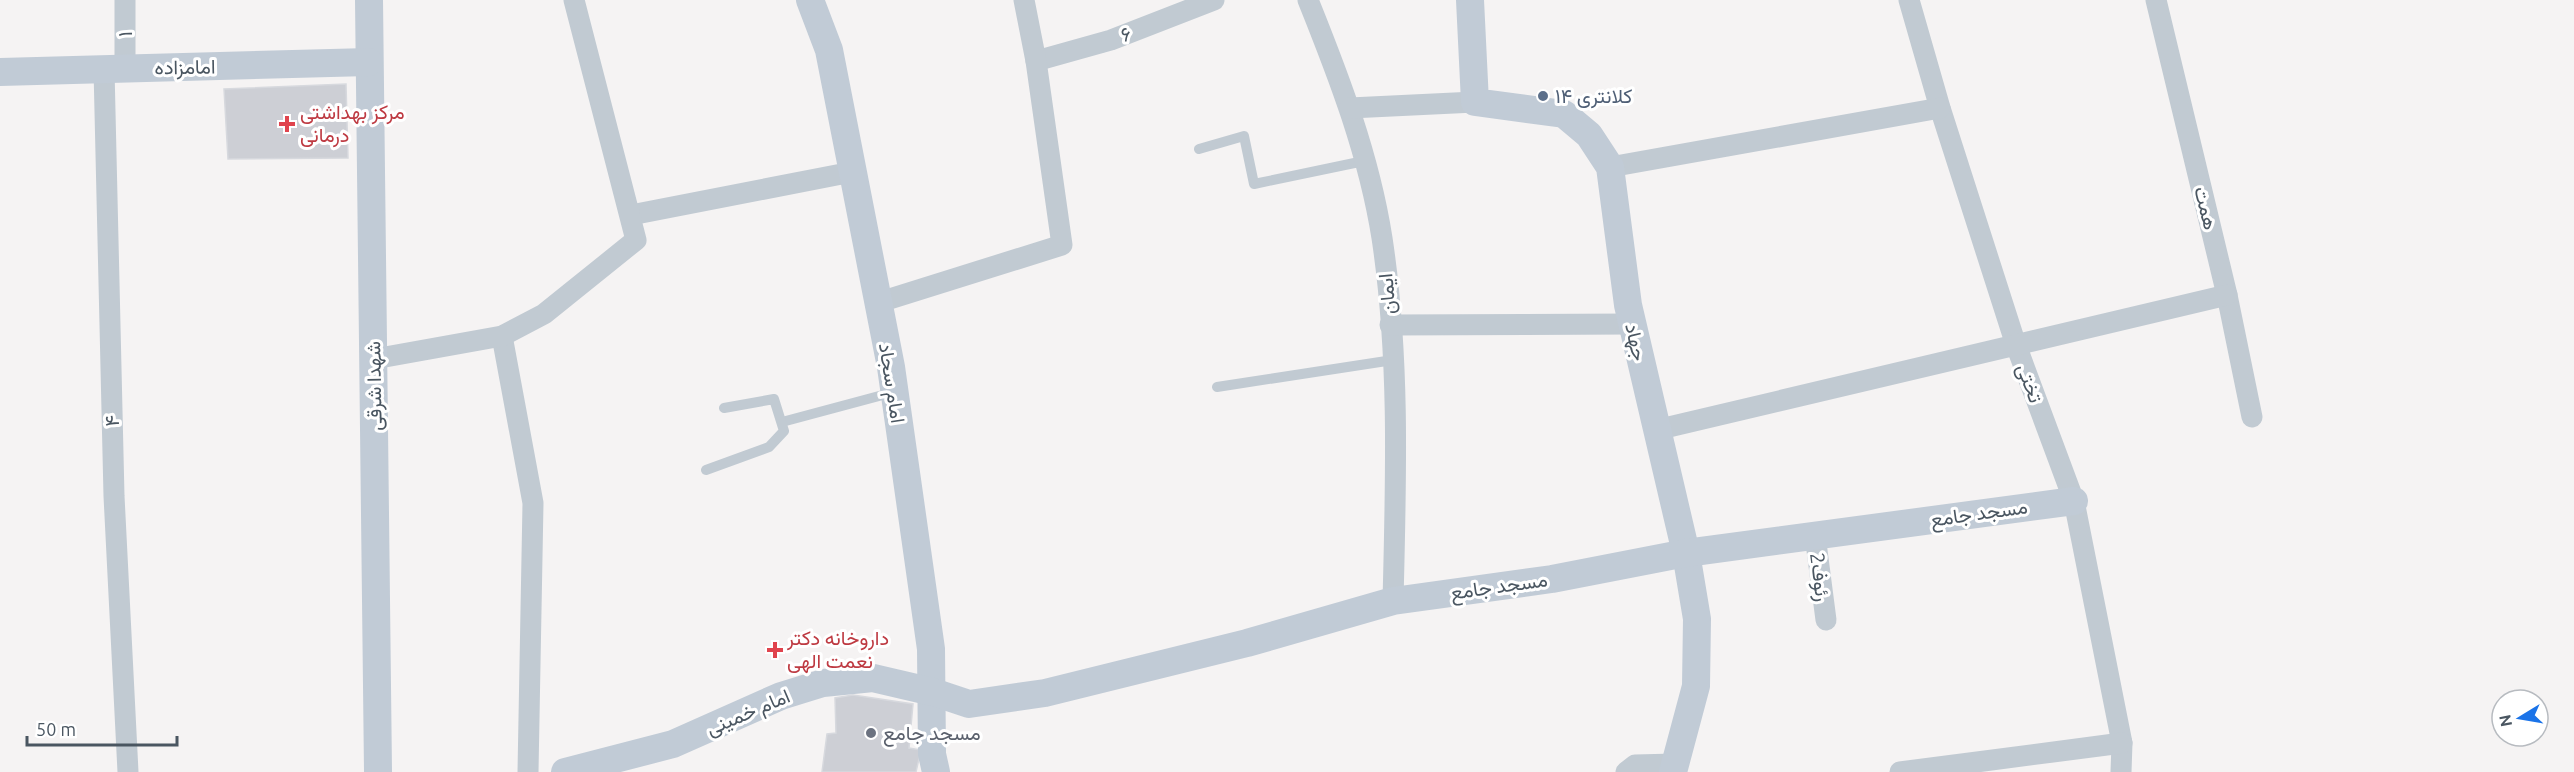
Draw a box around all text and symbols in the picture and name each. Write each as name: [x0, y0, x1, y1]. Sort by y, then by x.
street label: ۶: [1117, 21, 1134, 46]
street label: ۱: [113, 31, 136, 37]
street label: امامزاده: [154, 54, 216, 81]
place label: کلانتری ۱۴: [1555, 84, 1633, 109]
marker: کلانتری ۱۴: [1536, 89, 1550, 103]
place label: مرکز بهداشتی درمانی: [300, 100, 405, 148]
marker: مرکز بهداشتی درمانی: [278, 115, 296, 133]
street label: همت: [2190, 184, 2223, 232]
street label: ایمان: [1373, 272, 1401, 316]
street label: جهاد: [1619, 321, 1652, 364]
street label: شهدا شرقی: [361, 341, 388, 431]
street label: امام سجاد: [873, 341, 910, 425]
street label: تختی: [2012, 360, 2048, 406]
street label: ۴: [100, 415, 123, 427]
street label: مسجد جامع: [1929, 494, 2029, 534]
street label: رئوف2: [1804, 551, 1835, 603]
street label: مسجد جامع: [1449, 567, 1549, 607]
place label: داروخانه دکتر نعمت الهی: [786, 626, 889, 674]
marker: داروخانه دکتر نعمت الهی: [768, 643, 782, 657]
street label: امام خمینی: [702, 684, 794, 741]
north arrow: [2490, 688, 2550, 748]
scale bar: [27, 709, 177, 747]
text: N: [2495, 713, 2515, 728]
text: 50 m: [36, 719, 76, 739]
place label: مسجد جامع: [883, 721, 981, 747]
marker: مسجد جامع: [864, 726, 878, 740]

